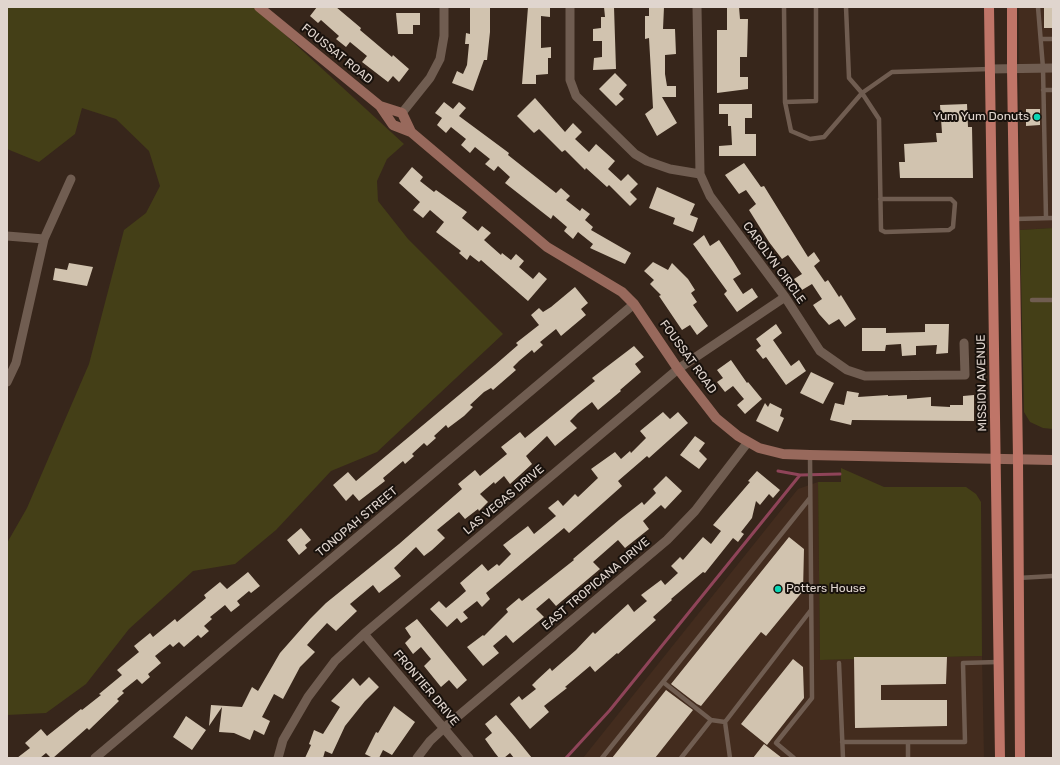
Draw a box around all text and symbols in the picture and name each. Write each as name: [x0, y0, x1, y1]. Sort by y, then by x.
street label: FOUSSAT ROAD: [298, 21, 376, 87]
place label: Yum Yum Donuts: [933, 110, 1029, 124]
marker: Yum Yum Donuts: [1032, 112, 1042, 122]
street label: CAROLYN CIRCLE: [739, 219, 809, 307]
street label: FOUSSAT ROAD: [656, 317, 720, 397]
street label: MISSION AVENUE: [974, 334, 990, 432]
street label: LAS VEGAS DRIVE: [461, 462, 547, 538]
street label: TONOPAH STREET: [313, 484, 401, 560]
street label: EAST TROPICANA DRIVE: [539, 535, 653, 633]
place label: Potters House: [786, 582, 866, 596]
marker: Potters House: [773, 584, 783, 594]
street label: FRONTIER DRIVE: [390, 647, 462, 729]

